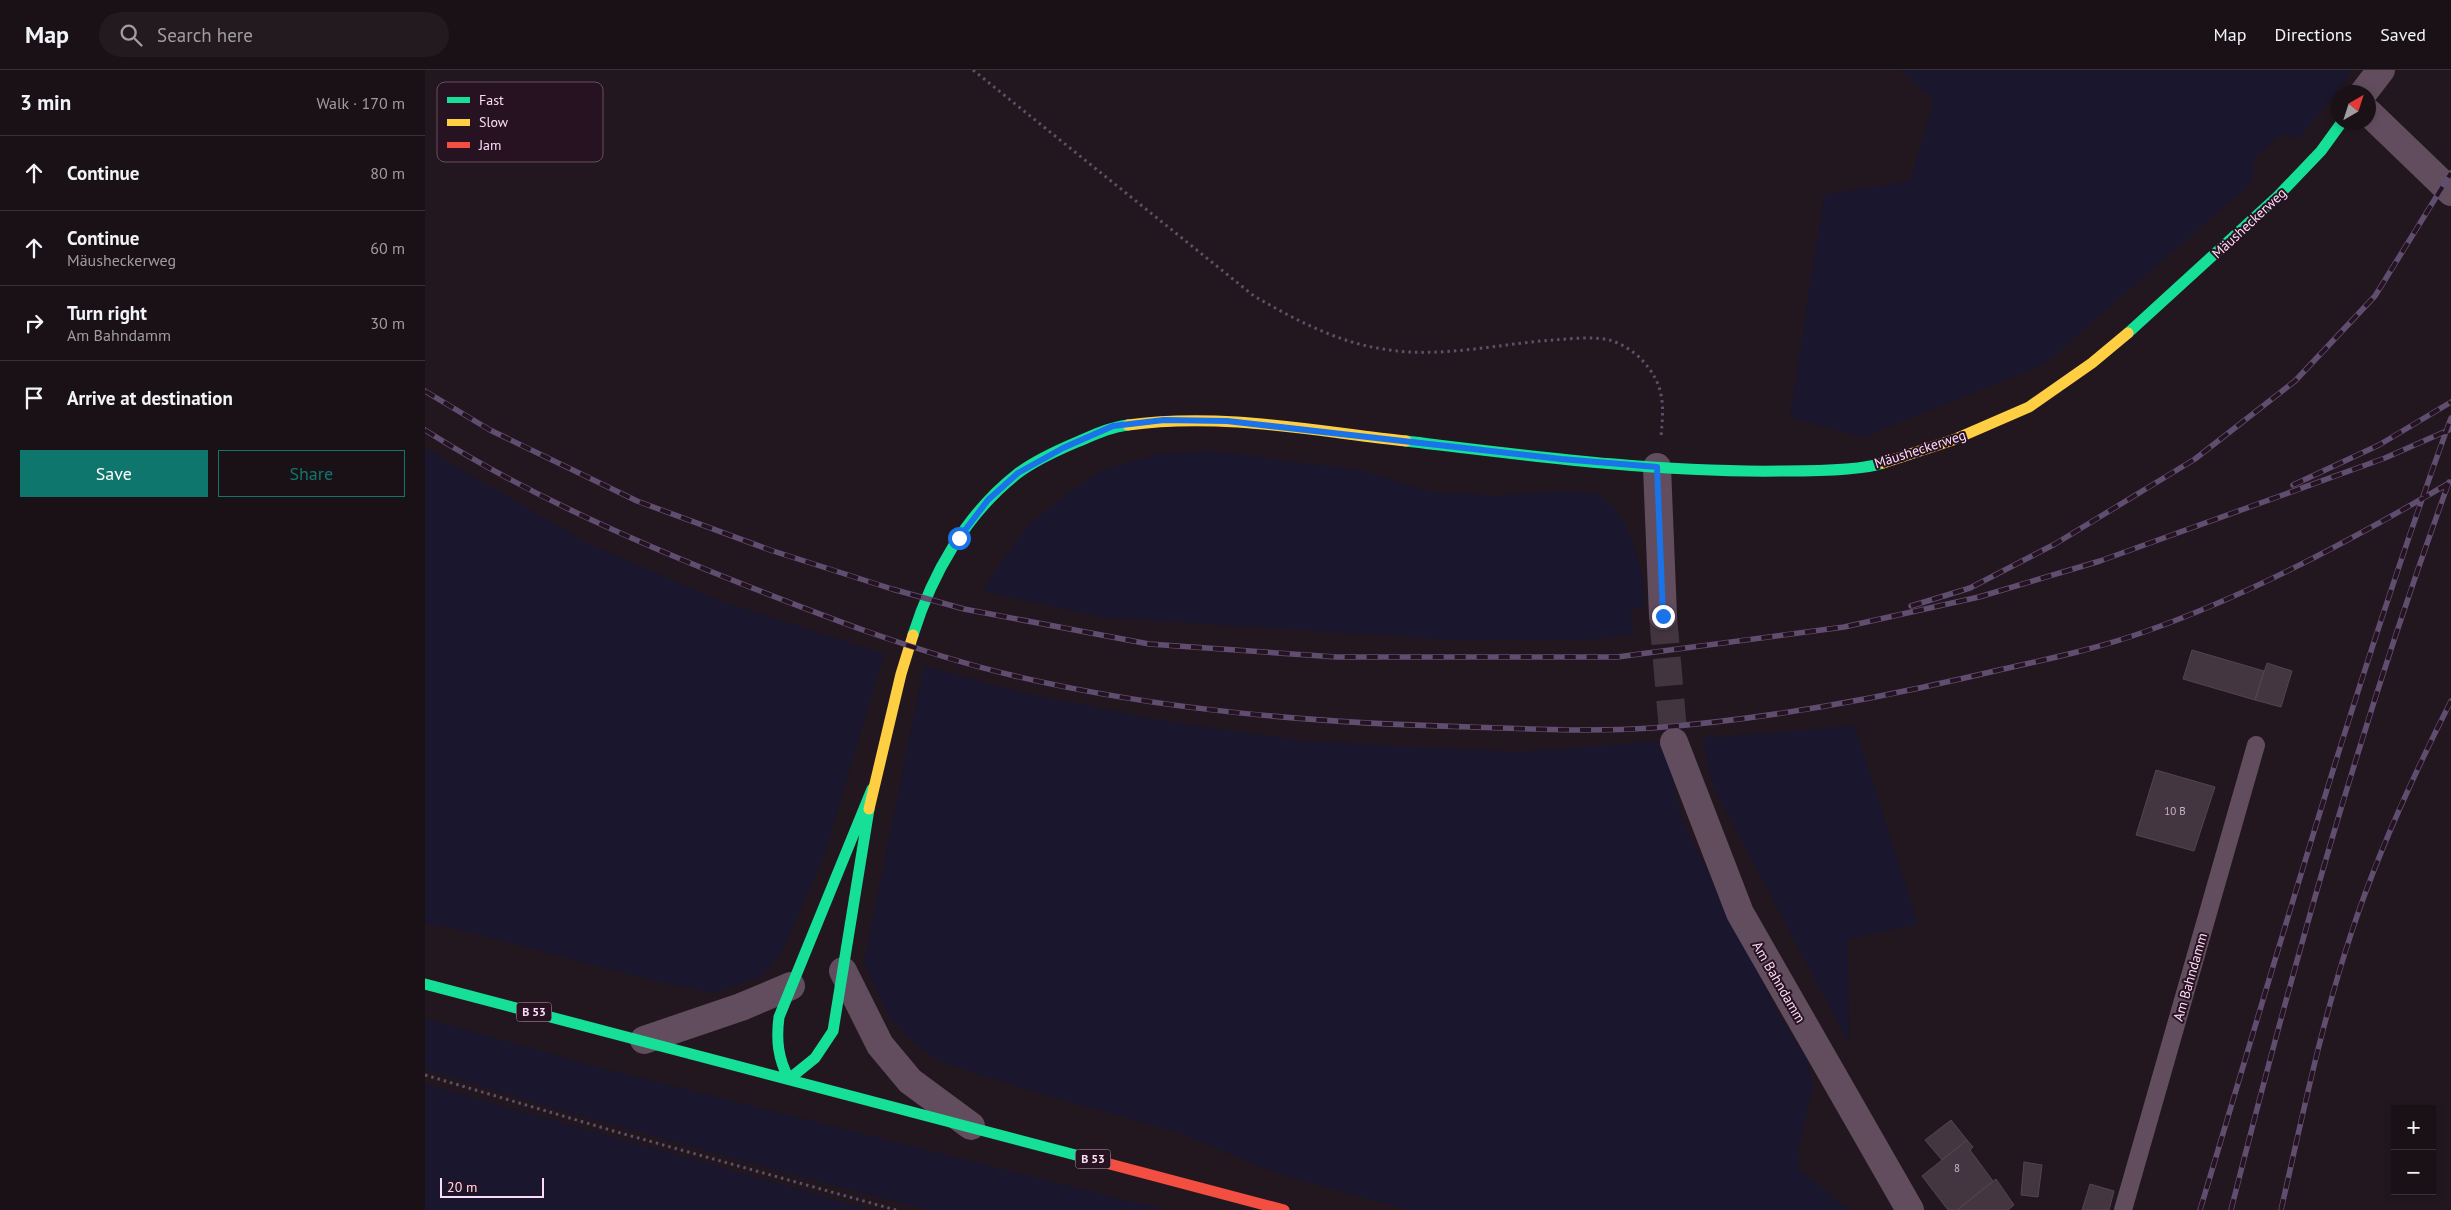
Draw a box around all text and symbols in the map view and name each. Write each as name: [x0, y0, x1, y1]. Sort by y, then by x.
search box: [99, 12, 449, 57]
text: Map: [25, 19, 69, 50]
icon: search: [117, 21, 145, 49]
text: Search here: [157, 23, 253, 47]
text: Map: [2214, 23, 2246, 46]
text: Directions: [2274, 23, 2352, 46]
text: Saved: [2380, 23, 2426, 46]
legend: [437, 82, 603, 162]
north arrow: [2331, 85, 2376, 130]
text: 3 min: [20, 89, 71, 116]
text: Fast: [479, 91, 504, 109]
text: Walk · 170 m: [316, 93, 405, 113]
text: Slow: [479, 113, 509, 131]
text: Jam: [478, 136, 501, 154]
icon: ahead: [20, 159, 48, 187]
text: Continue: [67, 161, 139, 185]
text: 80 m: [370, 163, 405, 183]
street label: Mäusheckerweg: [2208, 184, 2290, 262]
text: Continue: [67, 226, 139, 250]
icon: ahead: [20, 234, 48, 262]
text: 60 m: [370, 238, 405, 258]
text: Mäusheckerweg: [67, 250, 176, 270]
text: Turn right: [67, 301, 147, 325]
icon: right: [20, 309, 48, 337]
text: 30 m: [370, 313, 405, 333]
text: Am Bahndamm: [67, 325, 171, 345]
icon: arrive: [20, 384, 48, 412]
text: Arrive at destination: [67, 386, 233, 410]
street label: Mäusheckerweg: [1872, 426, 1968, 472]
button: Save: [20, 450, 208, 497]
button: Share: [218, 450, 405, 497]
route start: [948, 527, 971, 550]
route end: [1652, 605, 1675, 628]
house number: 10 B: [2164, 804, 2186, 818]
street label: Am Bahndamm: [2169, 931, 2211, 1023]
street label: Am Bahndamm: [1748, 938, 1810, 1026]
road number: B 53: [517, 1002, 551, 1022]
map controls: [2391, 1105, 2436, 1195]
button: +: [2391, 1105, 2436, 1150]
road number: B 53: [1075, 1150, 1111, 1168]
button: −: [2391, 1150, 2436, 1195]
house number: 8: [1954, 1161, 1960, 1175]
scale bar: [440, 1175, 544, 1198]
text: 20 m: [447, 1178, 477, 1196]

